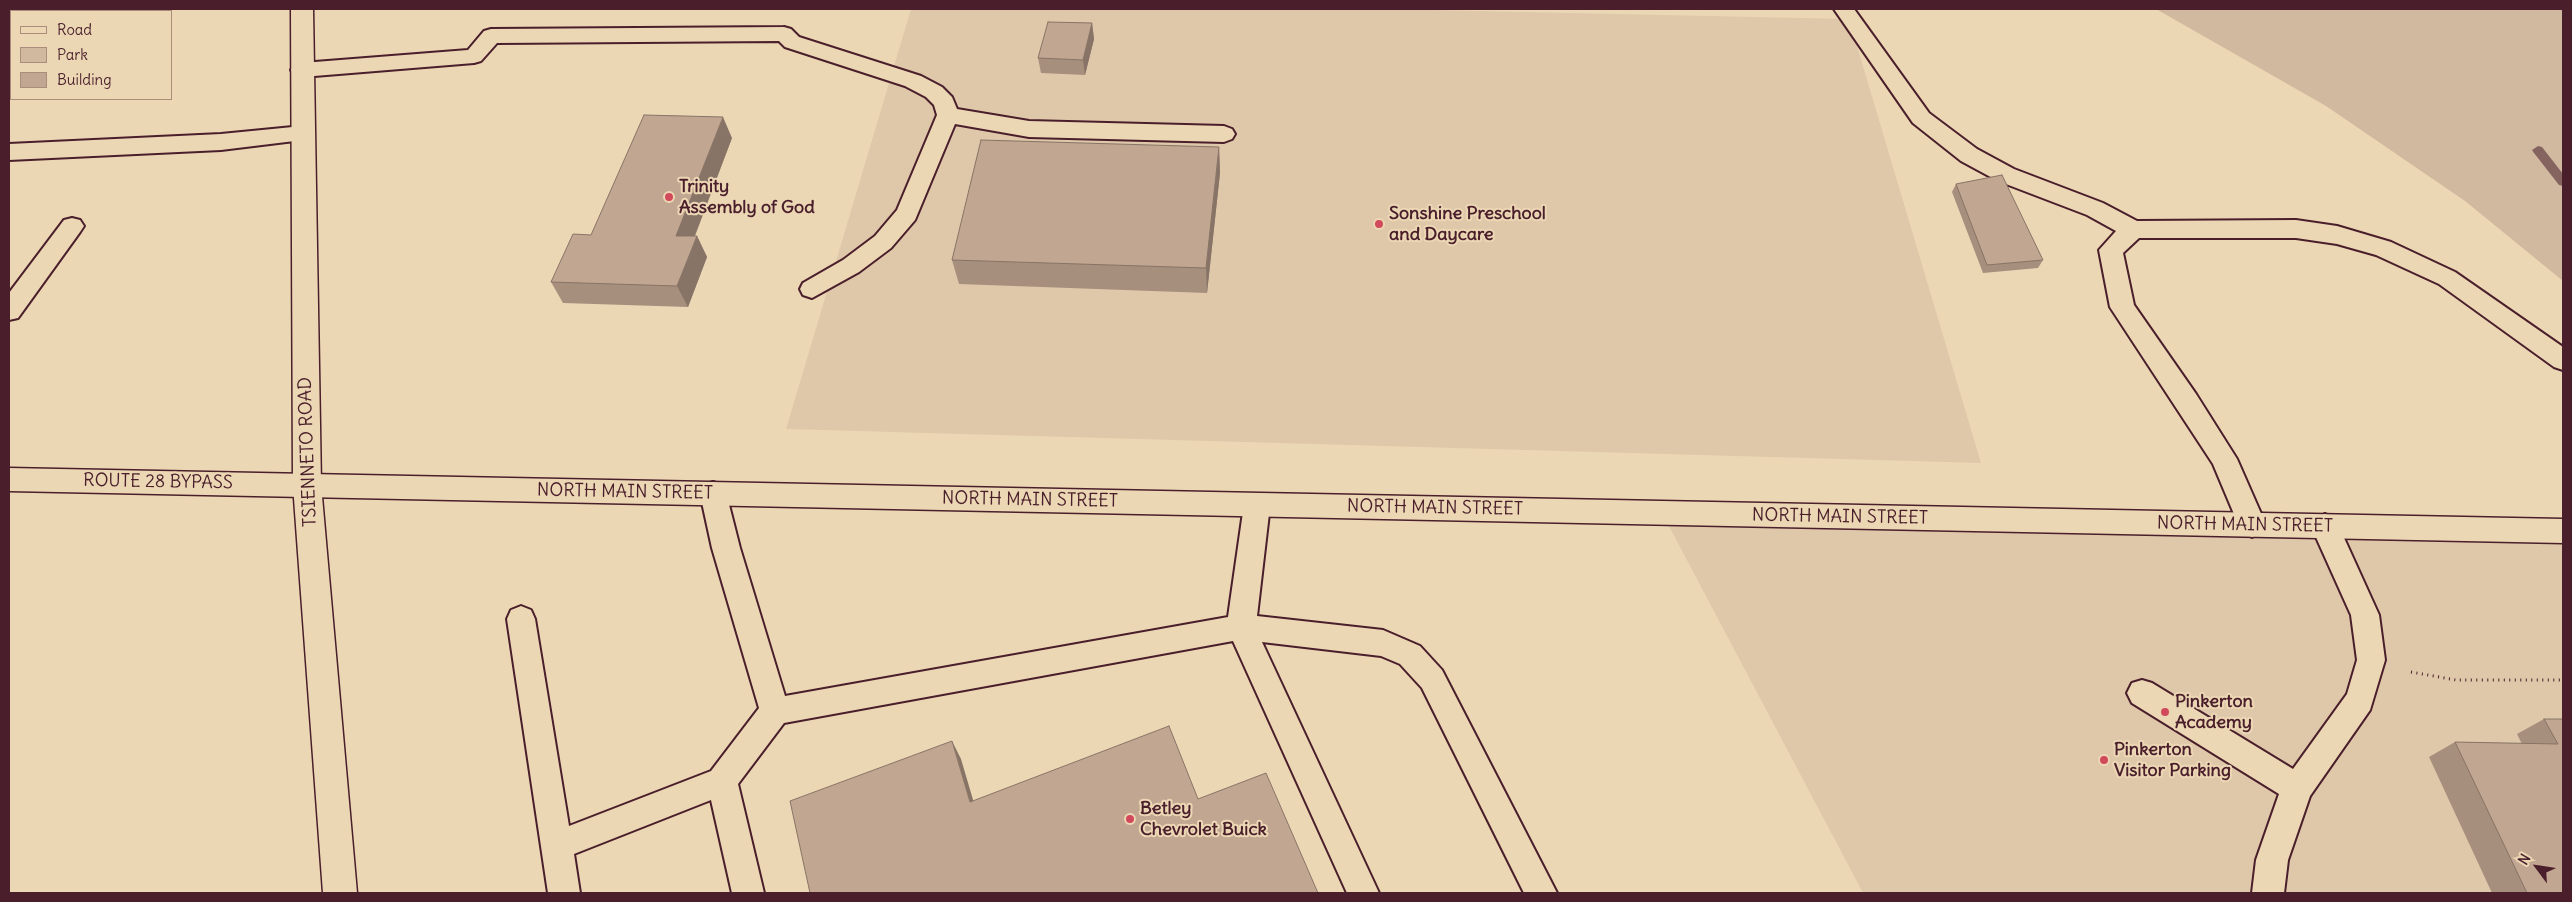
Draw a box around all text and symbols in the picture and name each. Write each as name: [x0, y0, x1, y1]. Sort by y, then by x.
legend: [10, 10, 172, 100]
text: Road: [57, 20, 92, 39]
text: Park: [57, 45, 88, 64]
text: Building: [57, 70, 112, 89]
place label: Trinity Assembly of God: [679, 176, 815, 218]
marker: Trinity Assembly of God: [663, 191, 675, 203]
place label: Sonshine Preschool and Daycare: [1389, 203, 1546, 245]
marker: Sonshine Preschool and Daycare: [1373, 218, 1385, 230]
street label: TSIENNETO ROAD: [295, 377, 321, 527]
street label: ROUTE 28 BYPASS: [83, 470, 233, 494]
street label: NORTH MAIN STREET: [537, 480, 713, 504]
street label: NORTH MAIN STREET: [942, 488, 1118, 512]
street label: NORTH MAIN STREET: [1347, 496, 1523, 520]
street label: NORTH MAIN STREET: [1752, 505, 1928, 529]
street label: NORTH MAIN STREET: [2157, 513, 2333, 537]
place label: Pinkerton Academy: [2175, 691, 2253, 734]
marker: Pinkerton Academy: [2159, 706, 2171, 718]
place label: Pinkerton Visitor Parking: [2114, 739, 2231, 782]
marker: Pinkerton Visitor Parking: [2098, 754, 2110, 766]
place label: Betley Chevrolet Buick: [1140, 798, 1267, 841]
marker: Betley Chevrolet Buick: [1124, 813, 1136, 825]
north arrow: [2512, 842, 2562, 892]
text: N: [2514, 850, 2534, 868]

